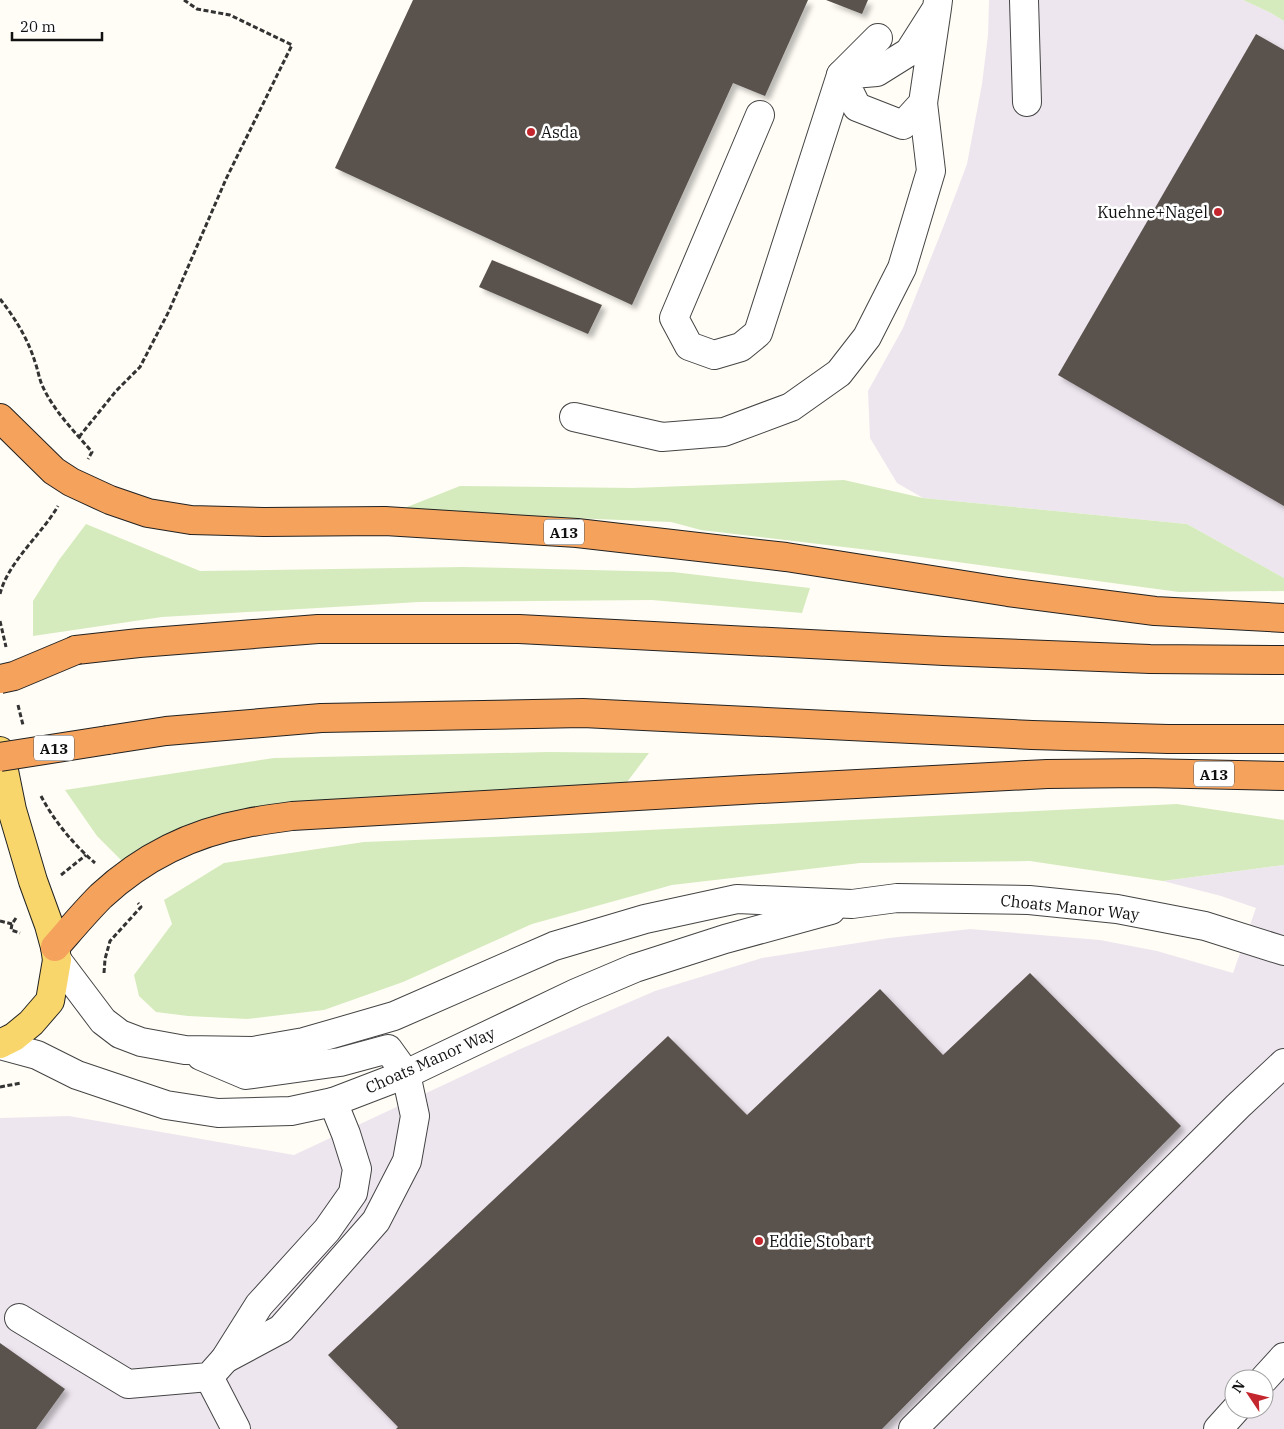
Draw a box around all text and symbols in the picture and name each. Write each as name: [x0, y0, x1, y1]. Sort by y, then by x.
scale bar: [12, 10, 102, 42]
text: 20 m: [20, 17, 56, 36]
place label: Asda: [541, 122, 579, 142]
marker: Asda: [525, 126, 537, 138]
place label: Kuehne+Nagel: [1097, 202, 1208, 222]
marker: Kuehne+Nagel: [1212, 206, 1224, 218]
road number: A13: [544, 520, 584, 544]
road number: A13: [34, 736, 74, 760]
road number: A13: [1194, 762, 1234, 786]
street label: Choats Manor Way: [999, 890, 1141, 924]
street label: Choats Manor Way: [362, 1022, 498, 1098]
place label: Eddie Stobart: [769, 1231, 872, 1251]
marker: Eddie Stobart: [753, 1235, 765, 1247]
north arrow: [1224, 1369, 1274, 1419]
text: N: [1228, 1377, 1249, 1396]

